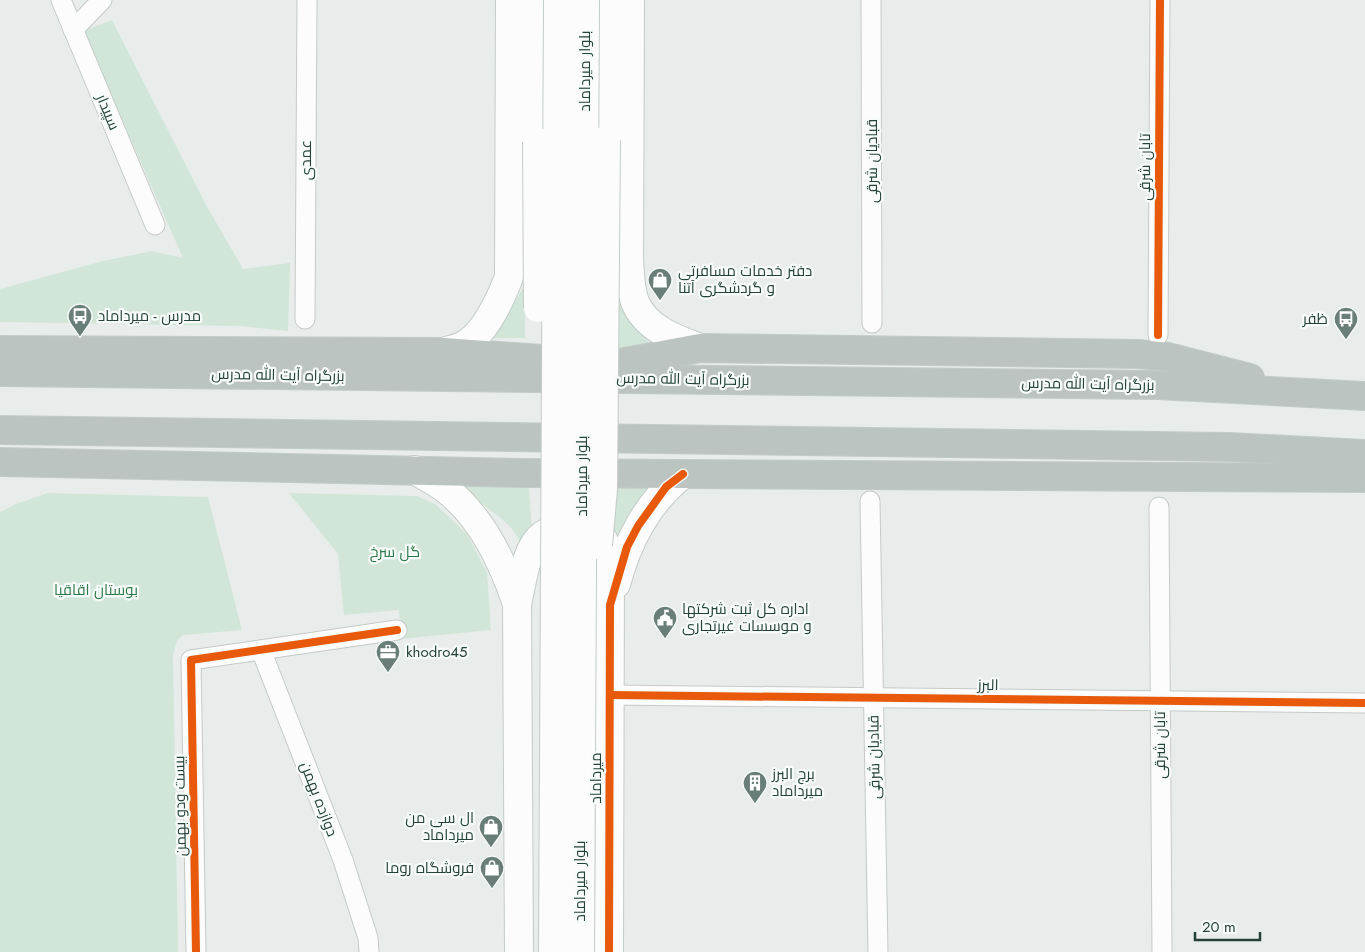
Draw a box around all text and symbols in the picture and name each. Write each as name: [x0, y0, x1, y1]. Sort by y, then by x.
street label: بلوار میرداماد: [574, 31, 596, 111]
street label: سپیدار: [90, 90, 125, 133]
street label: قبادیان شرقی: [861, 119, 883, 203]
street label: تابان شرقی: [1134, 133, 1156, 201]
street label: عمدی: [295, 140, 317, 180]
place label: دفتر خدمات مسافرتی و گردشگری آتنا: [678, 260, 812, 299]
shop icon: دفتر خدمات مسافرتی و گردشگری آتنا: [647, 267, 673, 301]
bus stop icon: مدرس - میرداماد: [67, 303, 93, 337]
place label: مدرس - میرداماد: [98, 305, 201, 327]
bus stop icon: ظفر: [1333, 306, 1359, 340]
place label: ظفر: [1302, 308, 1328, 330]
street label: بزرگراه آیت الله مدرس: [211, 363, 345, 387]
street label: بزرگراه آیت الله مدرس: [616, 367, 750, 391]
street label: بزرگراه آیت الله مدرس: [1021, 372, 1155, 396]
street label: بلوار میرداماد: [571, 436, 593, 516]
park label: گل سرخ: [370, 541, 420, 563]
park label: بوستان اقاقیا: [54, 579, 138, 601]
place label: اداره کل ثبت شرکتها و موسسات غیرتجاری: [682, 598, 812, 637]
public building icon: اداره کل ثبت شرکتها و موسسات غیرتجاری: [652, 605, 678, 639]
office icon: khodro45: [375, 639, 401, 673]
place label: khodro45: [406, 641, 468, 663]
street label: البرز: [976, 674, 999, 696]
street label: تابان شرقی: [1149, 711, 1171, 779]
street label: قبادیان شرقی: [862, 715, 886, 799]
street label: میرداماد: [585, 752, 607, 804]
street label: بیست ودو بهمن: [168, 755, 192, 857]
street label: دوازده بهمن: [295, 758, 343, 840]
place label: برج البرز میرداماد: [771, 763, 823, 802]
building icon: برج البرز میرداماد: [742, 770, 768, 804]
place label: ال سی من میرداماد: [405, 807, 474, 846]
shop icon: ال سی من میرداماد: [478, 814, 504, 848]
street label: بلوار میرداماد: [569, 841, 591, 921]
shop icon: فروشگاه روما: [479, 855, 505, 889]
place label: فروشگاه روما: [385, 857, 474, 879]
scale bar: [1195, 910, 1260, 942]
text: 20 m: [1202, 916, 1236, 938]

